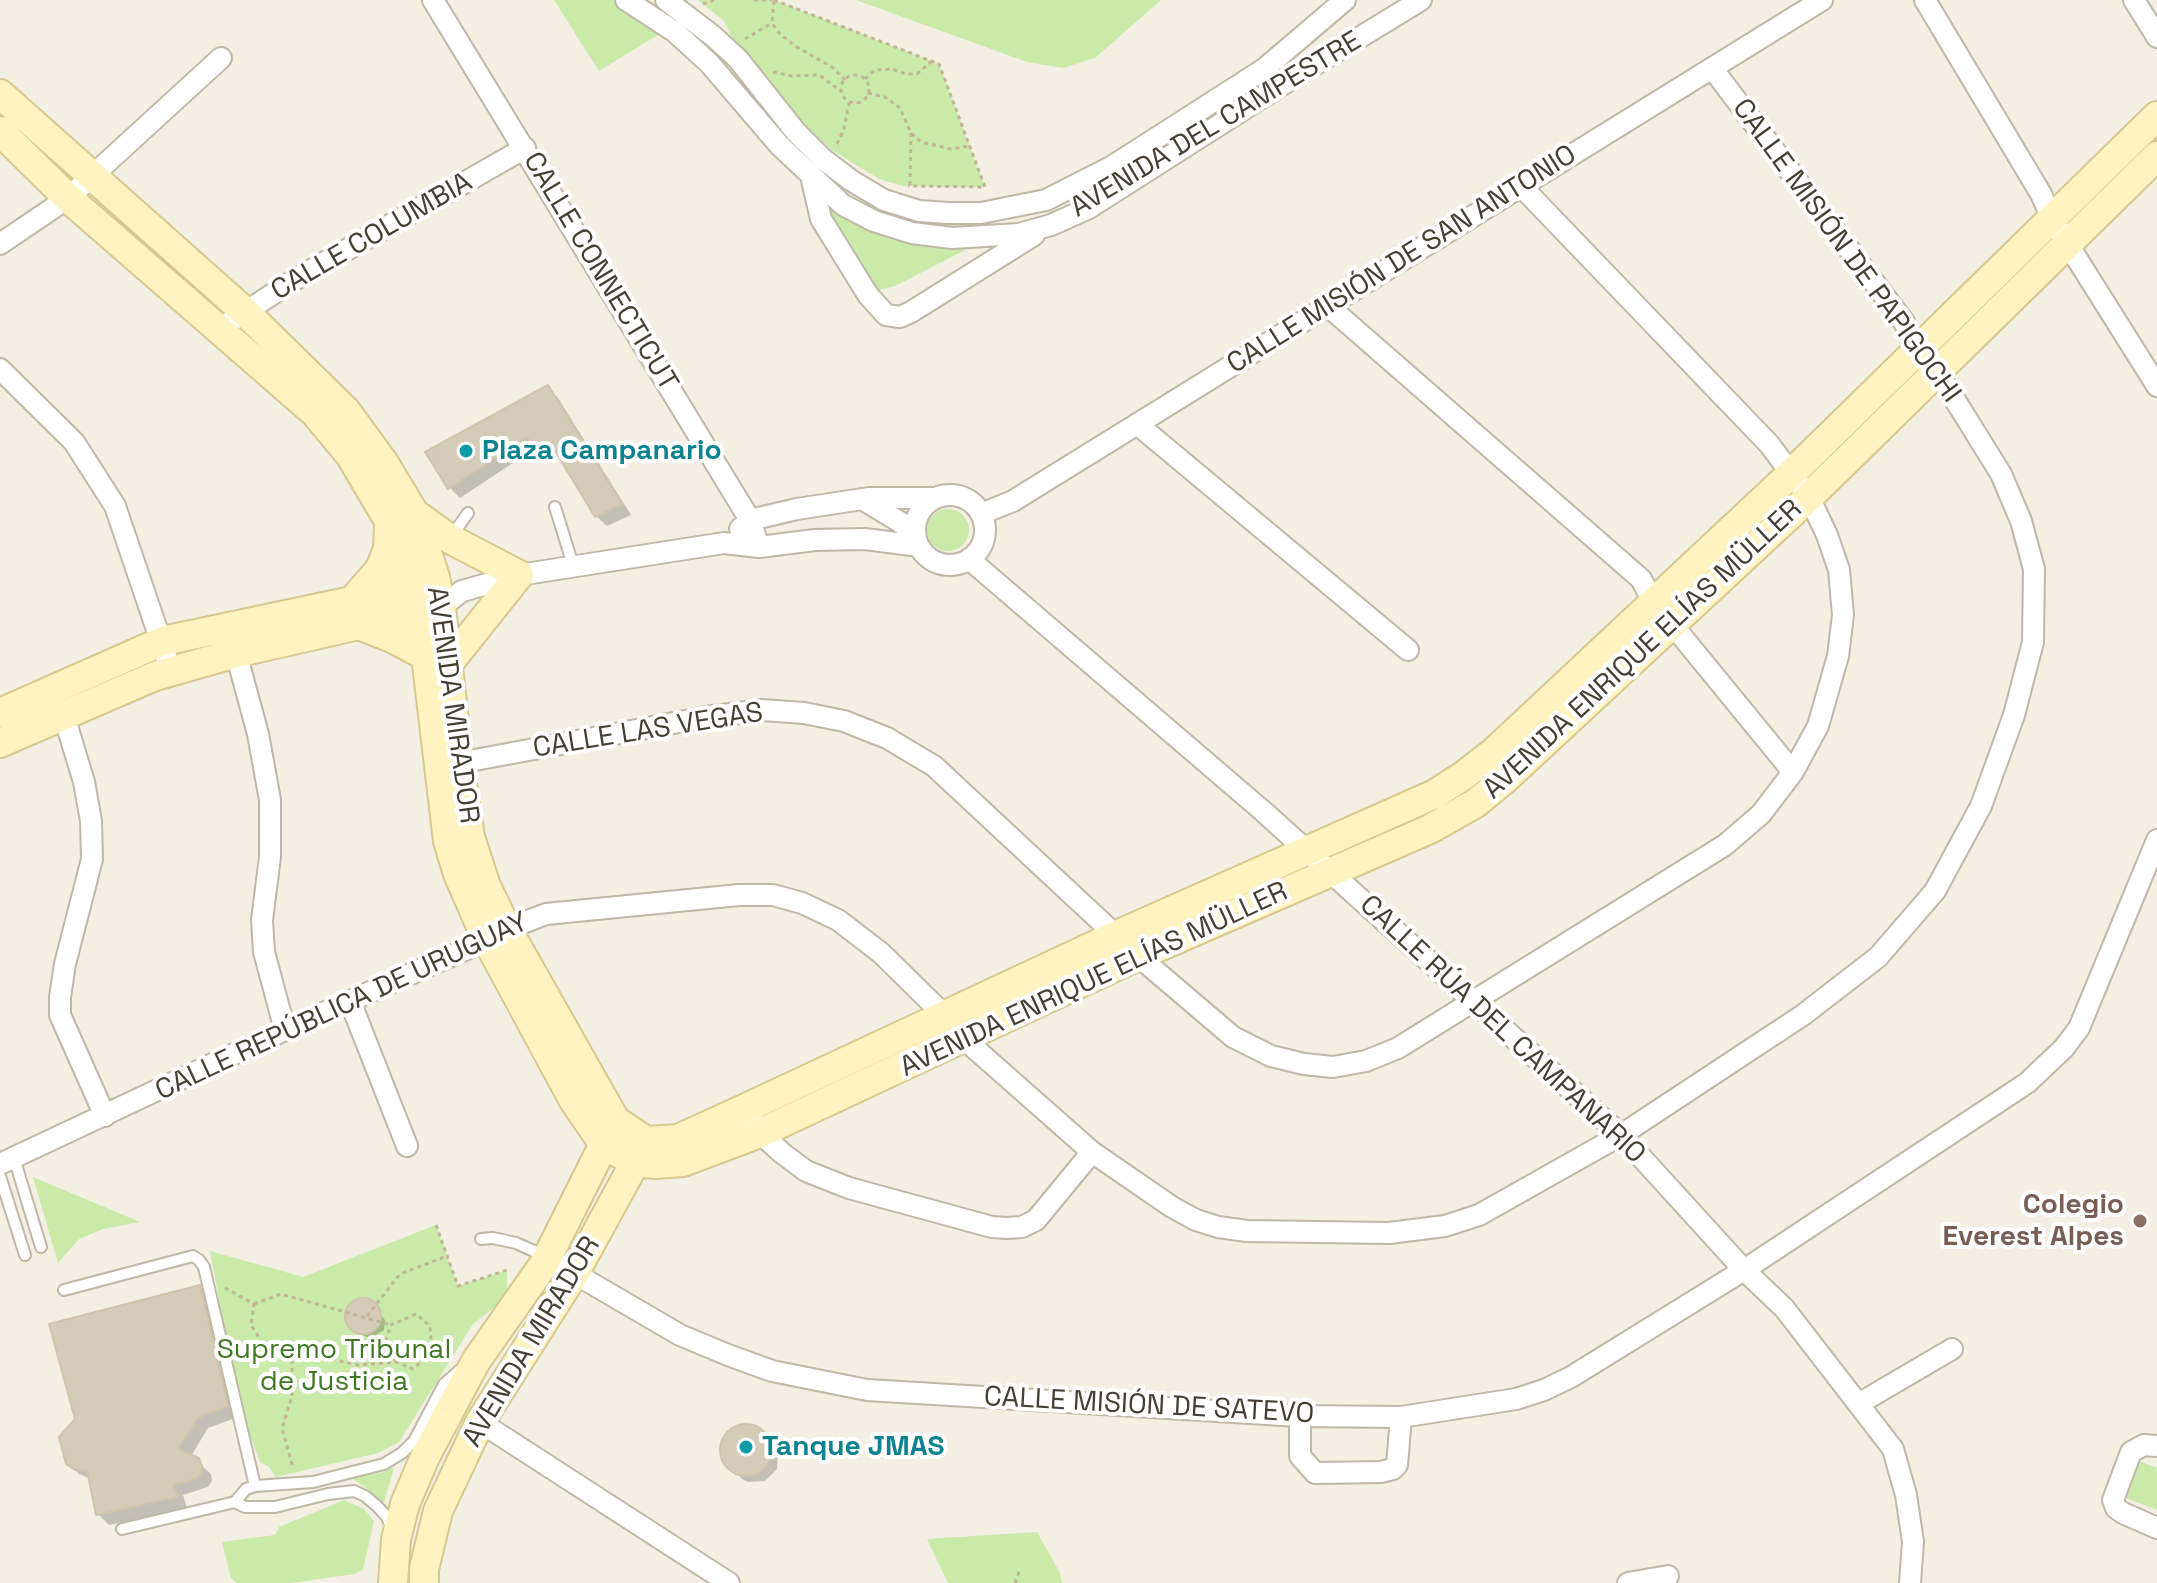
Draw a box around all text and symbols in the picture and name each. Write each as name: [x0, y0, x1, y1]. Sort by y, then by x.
street label: AVENIDA DEL CAMPESTRE: [1065, 25, 1367, 225]
street label: CALLE MISIÓN DE PAPIGOCHI: [1725, 93, 1967, 409]
street label: CALLE MISIÓN DE SAN ANTONIO: [1221, 138, 1583, 382]
street label: CALLE CONNECTICUT: [515, 147, 685, 397]
street label: CALLE COLUMBIA: [266, 166, 478, 308]
place label: Plaza Campanario: [482, 434, 722, 468]
marker: Plaza Campanario: [457, 442, 475, 460]
street label: AVENIDA ENRIQUE ELÍAS MÜLLER: [1477, 493, 1809, 807]
street label: AVENIDA MIRADOR: [419, 584, 485, 826]
street label: CALLE LAS VEGAS: [531, 696, 765, 766]
street label: AVENIDA ENRIQUE ELÍAS MÜLLER: [895, 875, 1293, 1085]
street label: CALLE RÚA DEL CAMPANARIO: [1352, 889, 1652, 1171]
street label: CALLE REPÚBLICA DE URUGUAY: [150, 906, 534, 1108]
place label: Colegio Everest Alpes: [1942, 1188, 2124, 1254]
marker: Colegio Everest Alpes: [2131, 1212, 2149, 1230]
street label: AVENIDA MIRADOR: [456, 1231, 608, 1453]
park label: Supremo Tribunal de Justicia: [217, 1333, 451, 1399]
street label: CALLE MISIÓN DE SATEVO: [983, 1381, 1315, 1431]
place label: Tanque JMAS: [762, 1430, 944, 1464]
marker: Tanque JMAS: [737, 1438, 755, 1456]

